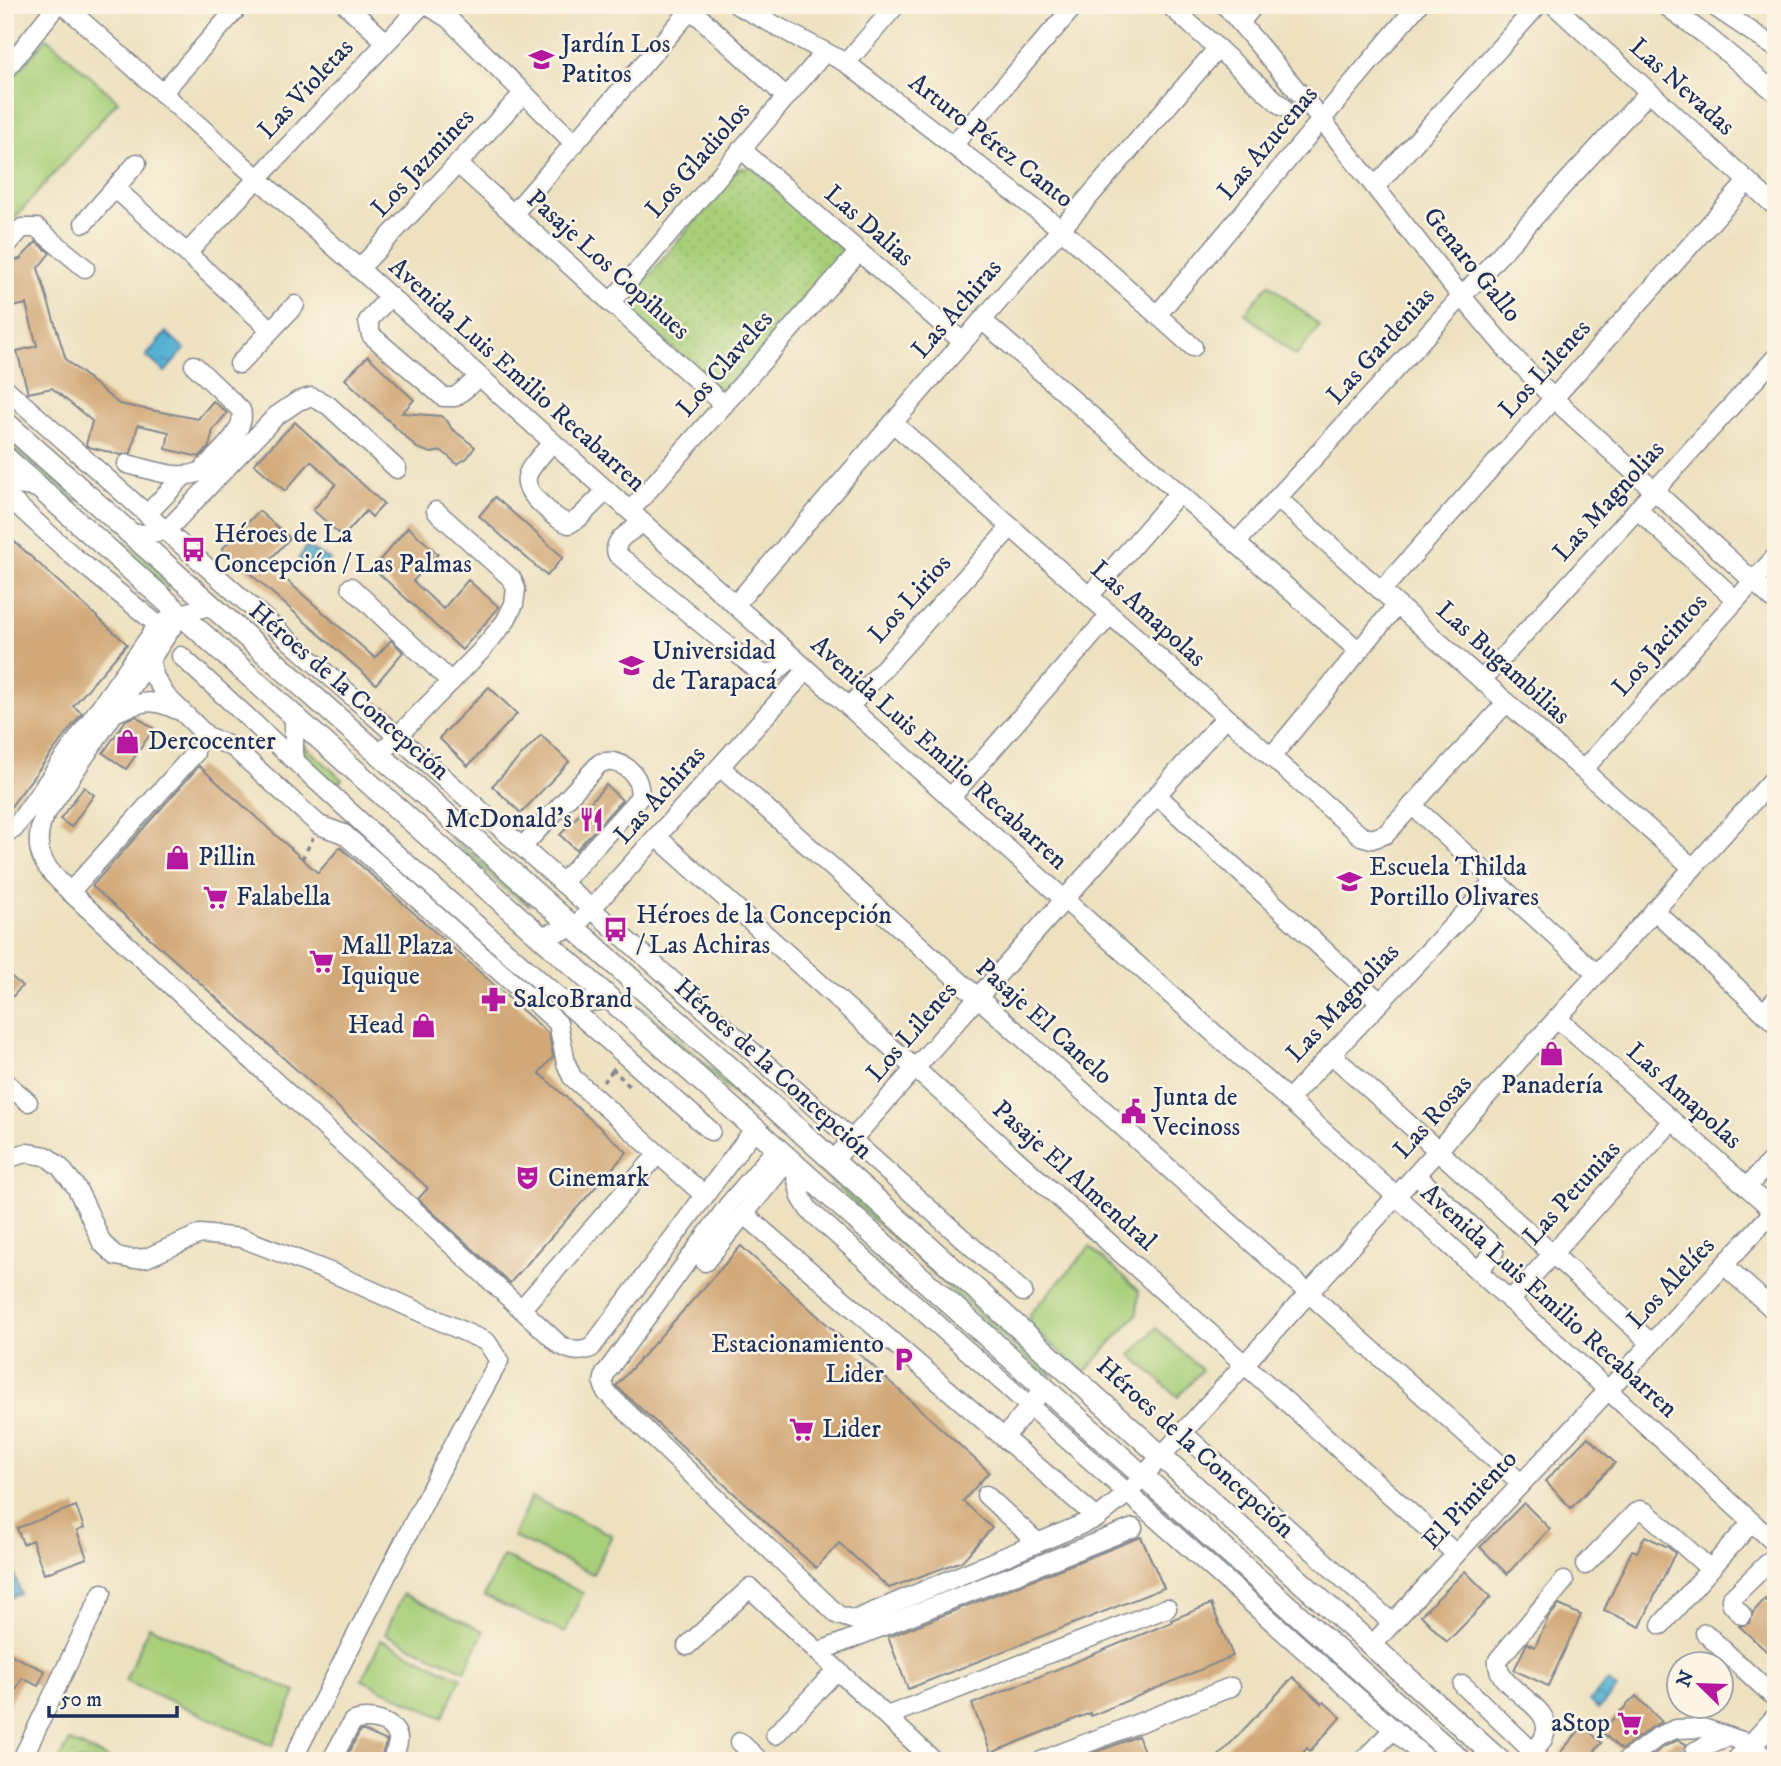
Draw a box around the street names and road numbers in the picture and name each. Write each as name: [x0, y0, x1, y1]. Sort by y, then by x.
street label: Las Nevadas: [1622, 31, 1742, 143]
street label: Las Violetas: [251, 32, 361, 146]
street label: Arturo Pérez Canto: [902, 66, 1080, 216]
street label: Las Azucenas: [1210, 79, 1326, 207]
street label: Los Gladiolos: [638, 95, 758, 225]
street label: Los Jazmines: [364, 102, 482, 224]
street label: Las Dalias: [817, 178, 921, 274]
street label: Pasaje Los Copihues: [519, 183, 697, 347]
street label: Genaro Gallo: [1415, 201, 1529, 329]
street label: Avenida Luis Emilio Recabarren: [382, 251, 653, 500]
street label: Las Achiras: [905, 252, 1009, 366]
street label: Las Gardenias: [1320, 280, 1442, 412]
street label: Los Claveles: [670, 304, 780, 424]
street label: Los Lilenes: [1492, 312, 1598, 426]
street label: Las Magnolias: [1546, 434, 1672, 568]
street label: Los Lirios: [861, 548, 959, 650]
street label: Las Amapolas: [1083, 553, 1213, 675]
street label: Los Jacintos: [1605, 587, 1715, 703]
street label: Las Bugambilias: [1429, 594, 1577, 732]
street label: Héroes de la Concepción: [242, 595, 457, 788]
street label: Avenida Luis Emilio Recabarren: [804, 629, 1075, 878]
street label: Las Achiras: [607, 739, 713, 851]
street label: Las Magnolias: [1279, 936, 1407, 1070]
street label: Pasaje El Canelo: [969, 952, 1119, 1092]
street label: Héroes de la Concepción: [667, 971, 879, 1167]
street label: Los Lilenes: [859, 975, 965, 1089]
street label: Las Amapolas: [1619, 1035, 1749, 1157]
street label: Las Rosas: [1387, 1068, 1479, 1166]
street label: Pasaje El Almendral: [985, 1094, 1163, 1259]
street label: Las Petunias: [1516, 1133, 1628, 1253]
street label: Avenida Luis Emilio Recabarren: [1414, 1177, 1685, 1426]
street label: Los Alelíes: [1620, 1230, 1722, 1336]
street label: Héroes de la Concepción: [1089, 1350, 1301, 1546]
street label: El Pimiento: [1415, 1443, 1525, 1557]

